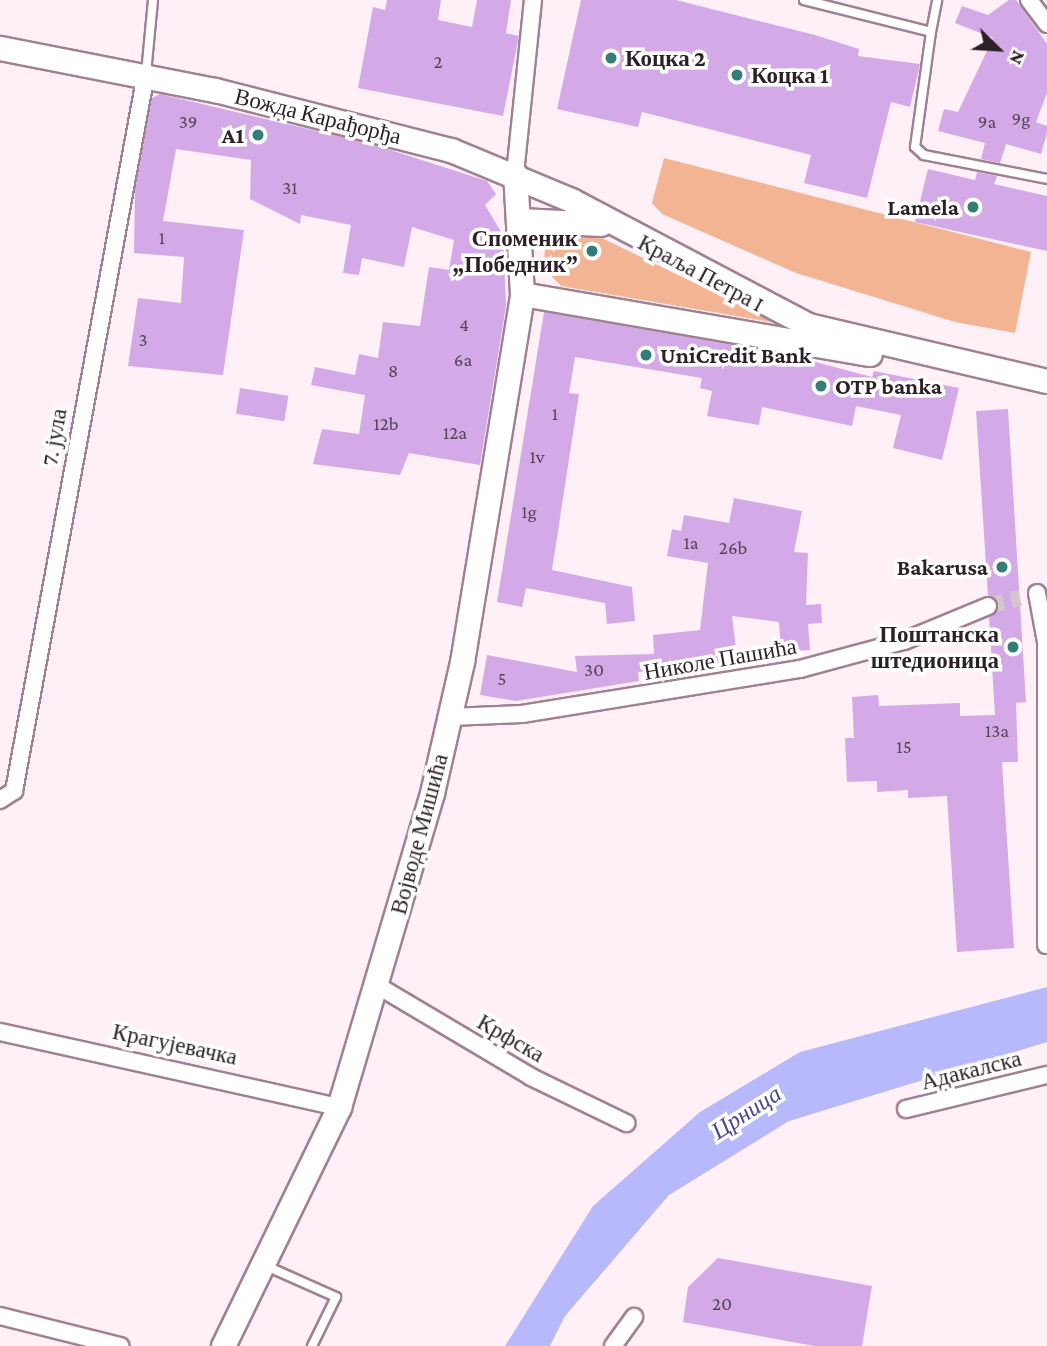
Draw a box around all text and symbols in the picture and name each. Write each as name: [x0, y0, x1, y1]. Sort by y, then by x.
north arrow: [963, 14, 1033, 84]
place label: Коцка 2: [625, 44, 706, 72]
text: N: [1005, 48, 1030, 68]
marker: Коцка 2: [603, 50, 619, 66]
house number: 2: [433, 51, 443, 73]
place label: Коцка 1: [751, 61, 829, 89]
marker: Коцка 1: [729, 67, 745, 83]
street label: Вожда Карађорђа: [232, 82, 404, 150]
house number: 9g: [1012, 108, 1030, 130]
house number: 39: [179, 111, 197, 133]
house number: 9a: [978, 111, 996, 133]
place label: A1: [222, 121, 244, 149]
marker: A1: [250, 127, 266, 143]
house number: 31: [282, 177, 298, 199]
place label: Lamela: [887, 193, 959, 221]
marker: Lamela: [965, 199, 981, 215]
place label: Споменик „Победник”: [452, 224, 578, 278]
house number: 1: [159, 227, 165, 249]
street label: Краља Петра I: [633, 228, 769, 318]
marker: Споменик „Победник”: [584, 243, 600, 259]
house number: 4: [459, 314, 469, 336]
house number: 3: [138, 329, 148, 351]
place label: UniCredit Bank: [660, 341, 811, 369]
marker: UniCredit Bank: [638, 347, 654, 363]
house number: 6a: [454, 349, 472, 371]
house number: 8: [388, 360, 398, 382]
place label: OTP banka: [835, 372, 942, 400]
marker: OTP banka: [813, 378, 829, 394]
house number: 1: [552, 403, 558, 425]
street label: 7. јула: [35, 406, 73, 468]
house number: 12b: [373, 413, 399, 435]
house number: 12a: [443, 422, 467, 444]
house number: 1v: [530, 446, 544, 468]
house number: 1g: [521, 501, 537, 523]
house number: 1a: [683, 532, 699, 554]
house number: 26b: [719, 537, 747, 559]
place label: Bakarusa: [897, 553, 988, 581]
marker: Bakarusa: [994, 559, 1010, 575]
place label: Поштанска штедионица: [871, 620, 999, 674]
street label: Николе Пашића: [641, 632, 799, 686]
marker: Поштанска штедионица: [1005, 639, 1021, 655]
house number: 30: [584, 659, 604, 681]
house number: 5: [498, 668, 506, 690]
house number: 13a: [985, 720, 1009, 742]
house number: 15: [896, 736, 912, 758]
street label: Војводе Мишића: [384, 751, 454, 917]
street label: Крфска: [472, 1008, 550, 1068]
street label: Крагујевачка: [110, 1017, 240, 1071]
street label: Адакалска: [918, 1044, 1024, 1096]
water label: Црница: [706, 1079, 786, 1145]
house number: 20: [712, 1293, 732, 1315]

